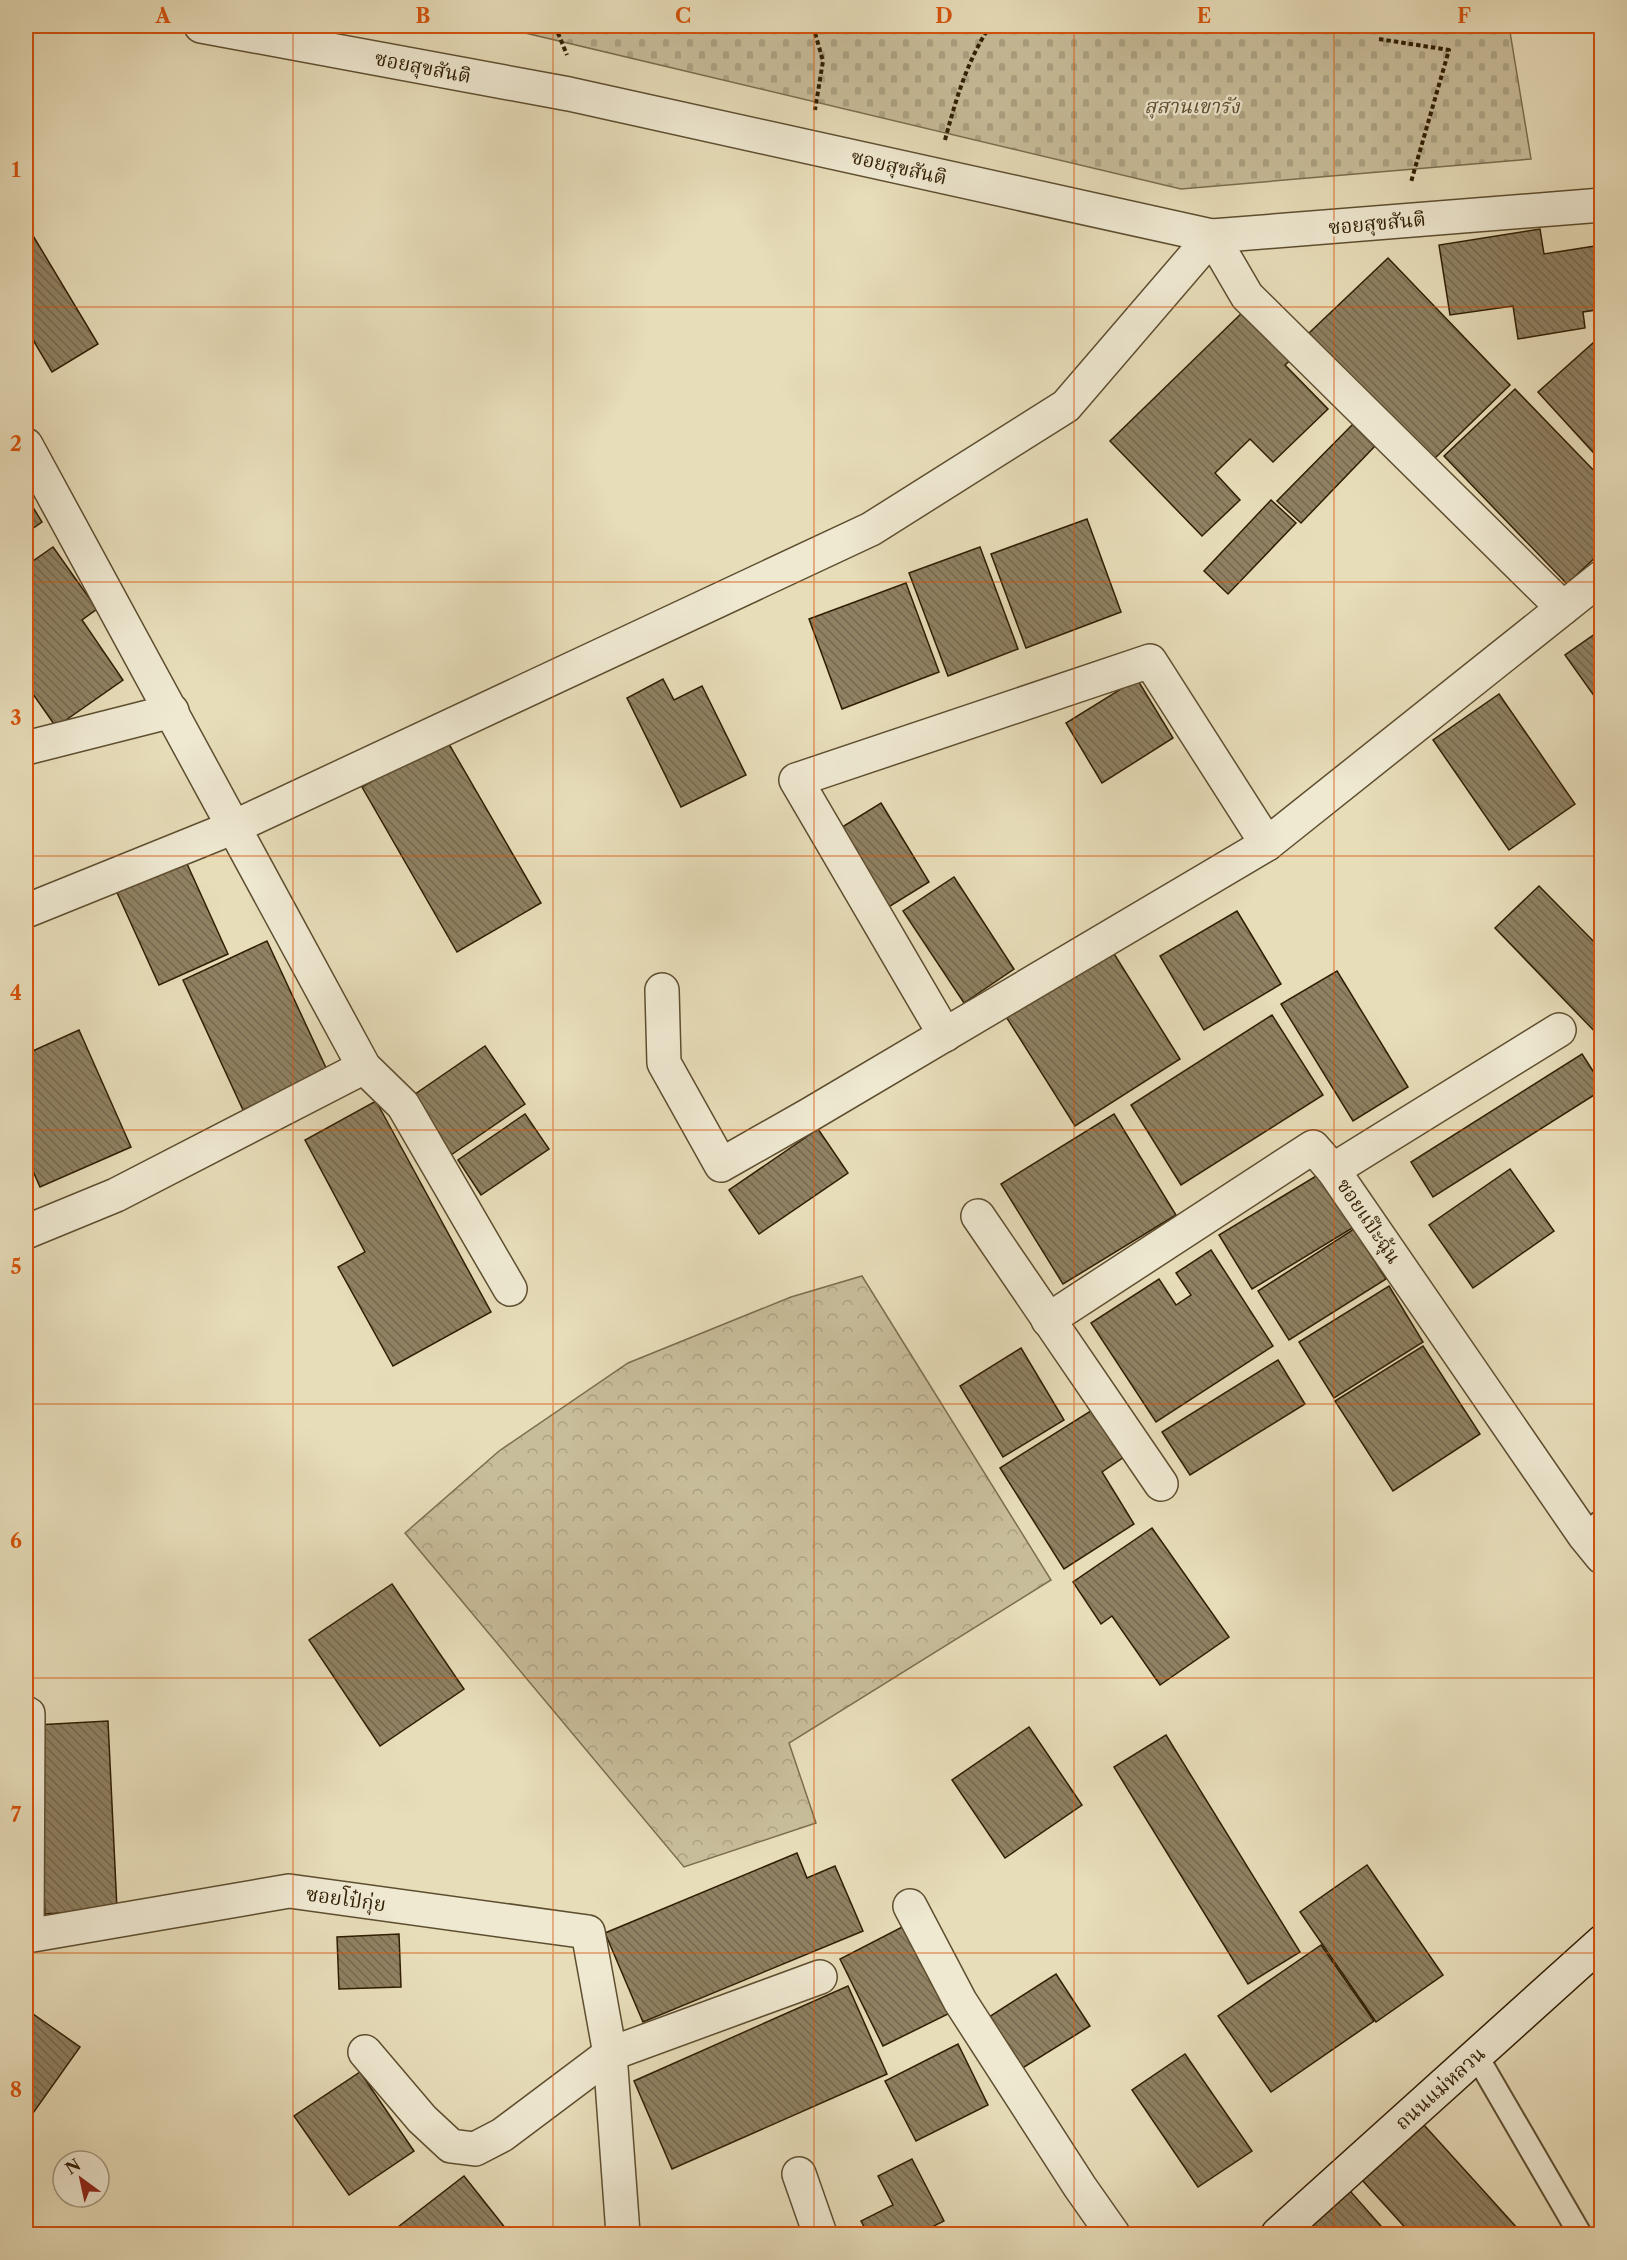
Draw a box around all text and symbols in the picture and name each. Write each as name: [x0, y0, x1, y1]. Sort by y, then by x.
text: A: [154, 4, 171, 28]
text: B: [416, 4, 431, 28]
text: C: [675, 4, 691, 28]
text: D: [935, 4, 953, 28]
text: E: [1197, 4, 1211, 28]
text: F: [1457, 4, 1471, 28]
street label: ซอยสุขสันติ: [373, 46, 473, 89]
park label: สุสานเขารัง: [1144, 94, 1241, 119]
street label: ซอยสุขสันติ: [849, 144, 949, 191]
text: 1: [12, 158, 21, 182]
street label: ซอยสุขสันติ: [1327, 207, 1427, 240]
text: 2: [10, 432, 22, 456]
text: 3: [10, 706, 22, 730]
text: 4: [10, 981, 22, 1005]
street label: ซอยแป๊ะฉุ้น: [1331, 1174, 1406, 1269]
text: 5: [10, 1255, 22, 1279]
text: 6: [10, 1529, 22, 1553]
text: 7: [11, 1803, 22, 1827]
street label: ซอยโป๋กุ่ย: [305, 1880, 388, 1917]
street label: ถนนแม่หลวน: [1390, 2041, 1490, 2135]
text: 8: [10, 2078, 22, 2102]
north arrow: [51, 2149, 111, 2209]
text: N: [62, 2154, 84, 2179]

